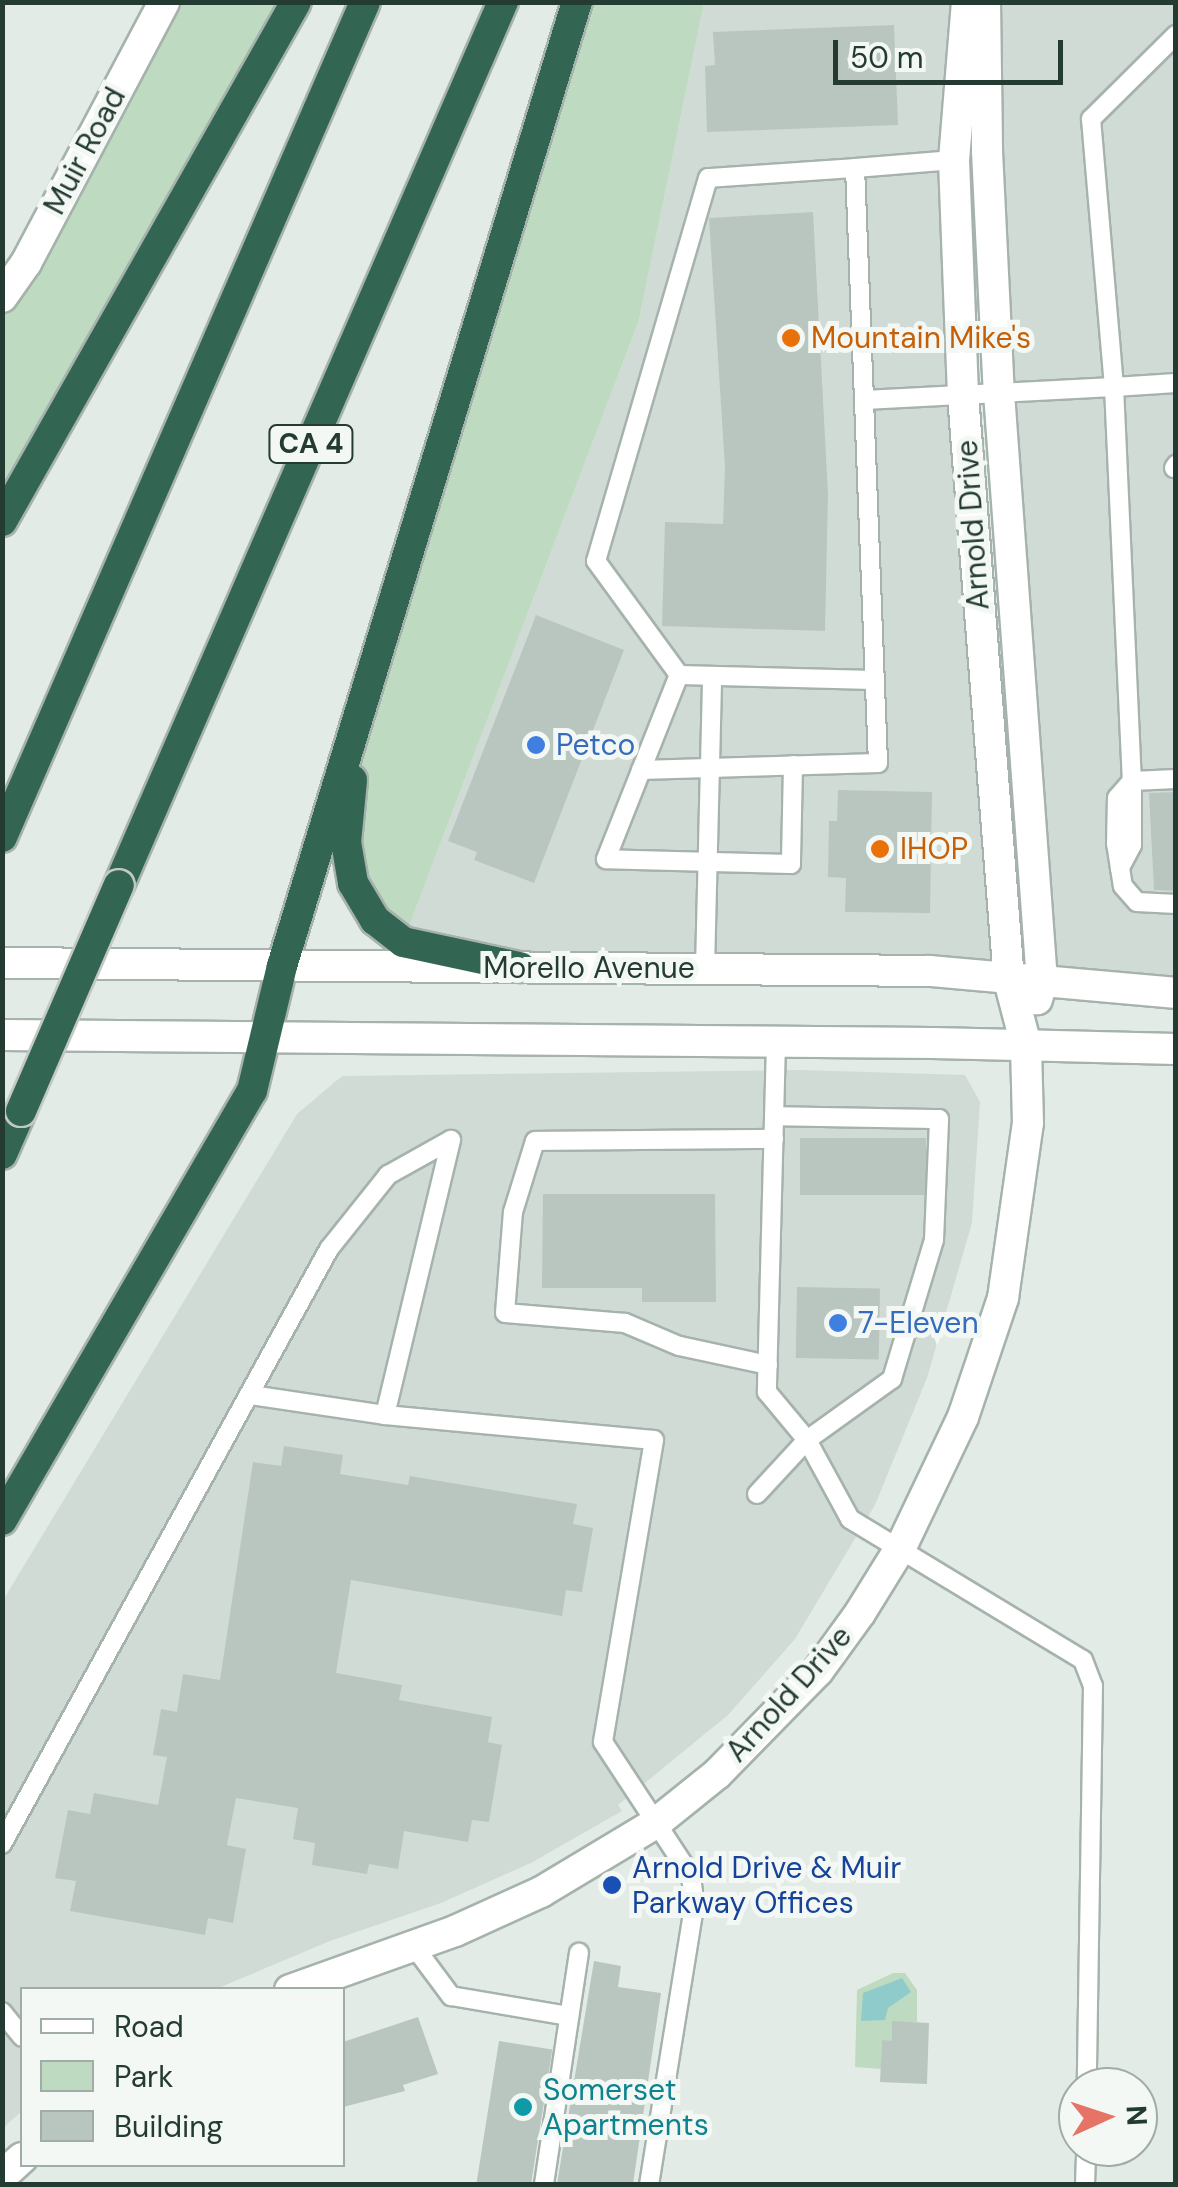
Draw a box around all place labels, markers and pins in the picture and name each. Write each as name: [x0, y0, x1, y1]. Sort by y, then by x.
place label: Mountain Mike's: [811, 320, 1031, 356]
marker: Mountain Mike's: [780, 327, 802, 349]
place label: Petco: [556, 727, 635, 763]
marker: Petco: [525, 734, 547, 756]
place label: IHOP: [900, 831, 968, 867]
marker: IHOP: [869, 838, 891, 860]
place label: 7-Eleven: [858, 1305, 979, 1341]
marker: 7-Eleven: [827, 1312, 849, 1334]
place label: Arnold Drive & Muir Parkway Offices: [632, 1850, 901, 1920]
marker: Arnold Drive & Muir Parkway Offices: [601, 1874, 623, 1896]
place label: Somerset Apartments: [543, 2072, 709, 2142]
marker: Somerset Apartments: [512, 2096, 534, 2118]

